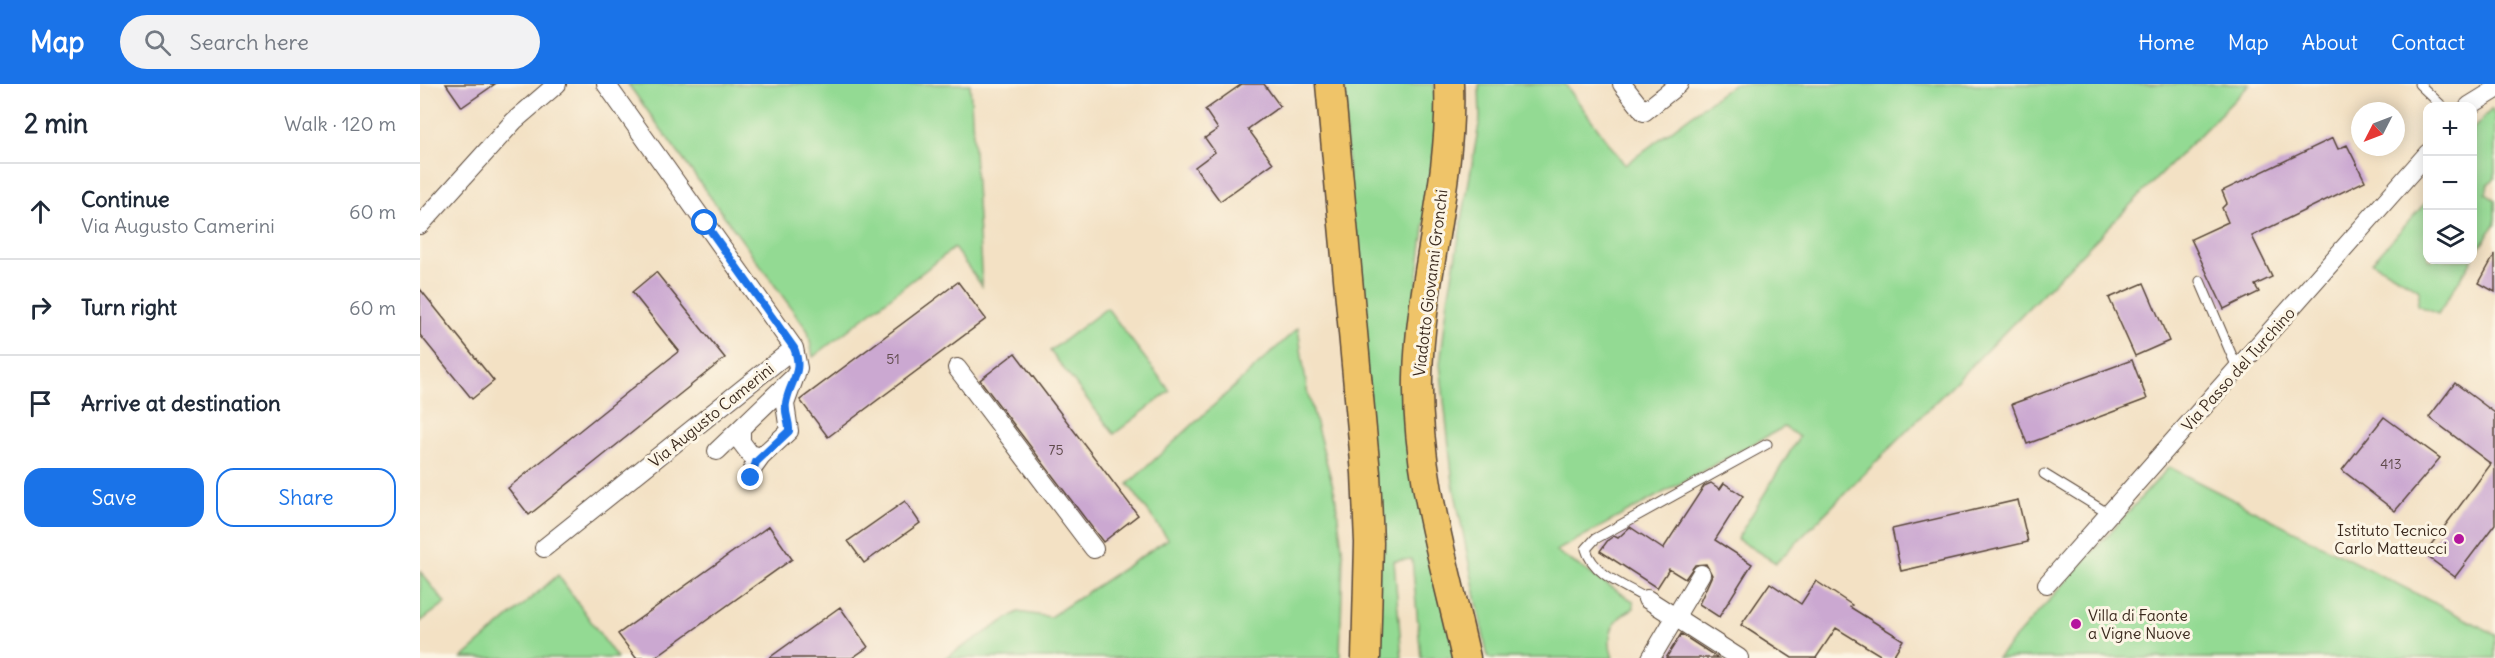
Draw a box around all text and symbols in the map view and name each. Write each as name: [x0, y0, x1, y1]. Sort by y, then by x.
search box: [120, 15, 540, 69]
text: Map: [30, 24, 84, 60]
icon: search: [141, 26, 174, 59]
text: Search here: [189, 28, 309, 56]
text: Home: [2138, 29, 2195, 56]
text: Map: [2228, 29, 2269, 56]
text: About: [2302, 29, 2358, 56]
text: Contact: [2391, 29, 2465, 56]
north arrow: [2351, 102, 2405, 156]
map controls: [2423, 102, 2477, 264]
button: +: [2423, 102, 2477, 156]
text: 2 min: [24, 107, 88, 140]
text: Walk · 120 m: [284, 111, 396, 136]
button: −: [2423, 156, 2477, 210]
text: Continue: [81, 185, 170, 213]
street label: Viadotto Giovanni Gronchi: [1409, 188, 1451, 378]
icon: ahead: [24, 195, 57, 228]
text: 60 m: [349, 199, 396, 224]
route start: [691, 209, 717, 235]
button: layers: [2423, 210, 2477, 264]
text: Via Augusto Camerini: [81, 213, 275, 238]
icon: right: [24, 291, 57, 324]
text: Turn right: [81, 293, 177, 321]
text: 60 m: [349, 295, 396, 320]
street label: Via Passo del Turchino: [2177, 303, 2299, 435]
house number: 51: [886, 350, 900, 368]
street label: Via Augusto Camerini: [644, 358, 778, 472]
icon: arrive: [24, 387, 57, 420]
text: Arrive at destination: [81, 389, 281, 417]
house number: 75: [1049, 441, 1063, 459]
house number: 413: [2380, 455, 2402, 473]
route end: [737, 464, 763, 490]
button: Save: [24, 468, 204, 527]
button: Share: [216, 468, 396, 527]
place label: Istituto Tecnico Carlo Matteucci: [2334, 520, 2447, 558]
marker: Istituto Tecnico Carlo Matteucci: [2452, 532, 2466, 546]
place label: Villa di Faonte a Vigne Nuove: [2088, 605, 2191, 643]
marker: Villa di Faonte a Vigne Nuove: [2069, 617, 2083, 631]

